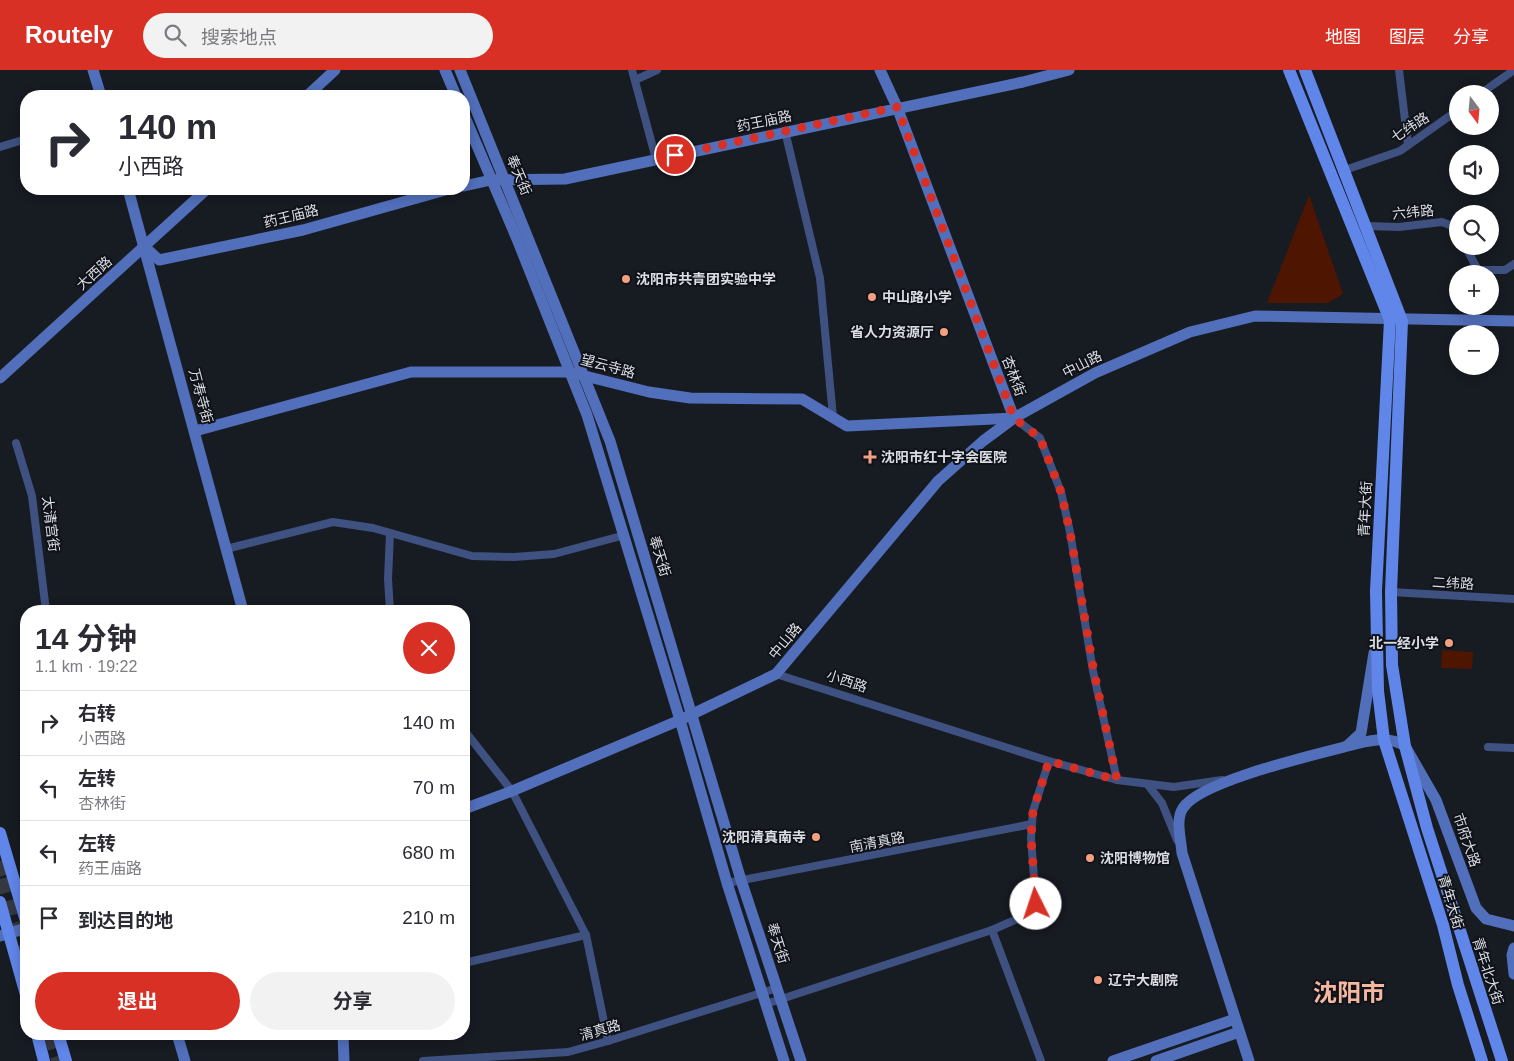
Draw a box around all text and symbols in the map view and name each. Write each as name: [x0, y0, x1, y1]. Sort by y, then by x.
search box: [143, 13, 493, 58]
text: Routely: [25, 21, 113, 48]
icon: search: [161, 21, 189, 49]
text: 搜索地点: [201, 27, 277, 48]
text: 地图: [1325, 27, 1361, 47]
text: 图层: [1389, 27, 1425, 47]
text: 分享: [1453, 27, 1489, 47]
north arrow: [1449, 85, 1499, 135]
map controls: [1449, 85, 1499, 375]
text: 140 m: [118, 107, 217, 146]
street label: 药王庙路: [735, 107, 793, 135]
street label: 七纬路: [1388, 109, 1432, 145]
icon: right: [35, 110, 100, 175]
pin: [654, 134, 696, 176]
icon: arrive: [661, 141, 689, 169]
button: sound: [1449, 145, 1499, 195]
street label: 奉天街: [503, 153, 535, 197]
text: 小西路: [118, 154, 184, 179]
street label: 药王庙路: [262, 201, 320, 231]
street label: 六纬路: [1391, 202, 1435, 222]
button: search: [1449, 205, 1499, 255]
street label: 大西路: [73, 253, 115, 293]
button: +: [1449, 265, 1499, 315]
place label: 沈阳市共青团实验中学: [636, 271, 776, 287]
marker: 沈阳市共青团实验中学: [620, 273, 632, 285]
place label: 中山路小学: [882, 289, 952, 305]
marker: 中山路小学: [866, 291, 878, 303]
place label: 省人力资源厅: [850, 324, 934, 340]
button: −: [1449, 325, 1499, 375]
marker: 省人力资源厅: [938, 326, 950, 338]
street label: 中山路: [1060, 347, 1104, 381]
street label: 望云寺路: [579, 351, 637, 381]
street label: 杏林街: [999, 354, 1029, 398]
street label: 万寿寺街: [186, 367, 216, 425]
place label: 沈阳市红十字会医院: [881, 449, 1007, 465]
marker: 沈阳市红十字会医院: [863, 450, 877, 464]
street label: 青年大街: [1356, 481, 1374, 537]
street label: 太清宫街: [40, 495, 62, 553]
street label: 奉天街: [646, 534, 674, 578]
street label: 二纬路: [1432, 574, 1474, 592]
street label: 中山路: [765, 620, 805, 662]
text: 14 分钟: [35, 622, 137, 655]
button: close: [403, 622, 455, 674]
place label: 北一经小学: [1369, 635, 1439, 651]
marker: 北一经小学: [1443, 637, 1455, 649]
text: 1.1 km · 19:22: [35, 658, 137, 675]
street label: 小西路: [825, 667, 869, 695]
text: 右转: [78, 703, 116, 724]
icon: right: [35, 709, 63, 737]
text: 140 m: [402, 712, 455, 733]
text: 小西路: [78, 730, 126, 747]
text: 左转: [78, 768, 116, 789]
icon: left: [35, 774, 63, 802]
text: 70 m: [413, 777, 455, 798]
text: 杏林街: [78, 795, 126, 812]
street label: 市府大路: [1450, 811, 1484, 869]
place label: 沈阳清真南寺: [722, 829, 806, 845]
street label: 南清真路: [848, 829, 906, 855]
marker: 沈阳清真南寺: [810, 831, 822, 843]
text: 左转: [78, 833, 116, 854]
icon: left: [35, 839, 63, 867]
text: 680 m: [402, 842, 455, 863]
place label: 沈阳博物馆: [1100, 850, 1170, 866]
marker: 沈阳博物馆: [1084, 852, 1096, 864]
text: 药王庙路: [78, 860, 142, 877]
street label: 青年大街: [1435, 873, 1467, 931]
position arrow: [1009, 877, 1061, 929]
icon: arrive: [35, 904, 63, 932]
text: 210 m: [402, 907, 455, 928]
text: 到达目的地: [78, 910, 173, 931]
street label: 奉天街: [764, 921, 792, 965]
street label: 青年北大街: [1470, 935, 1506, 1007]
button: 退出: [35, 972, 240, 1030]
button: 分享: [250, 972, 455, 1030]
place label: 辽宁大剧院: [1108, 972, 1178, 988]
marker: 辽宁大剧院: [1092, 974, 1104, 986]
district label: 沈阳市: [1313, 979, 1385, 1006]
street label: 清真路: [578, 1017, 622, 1043]

